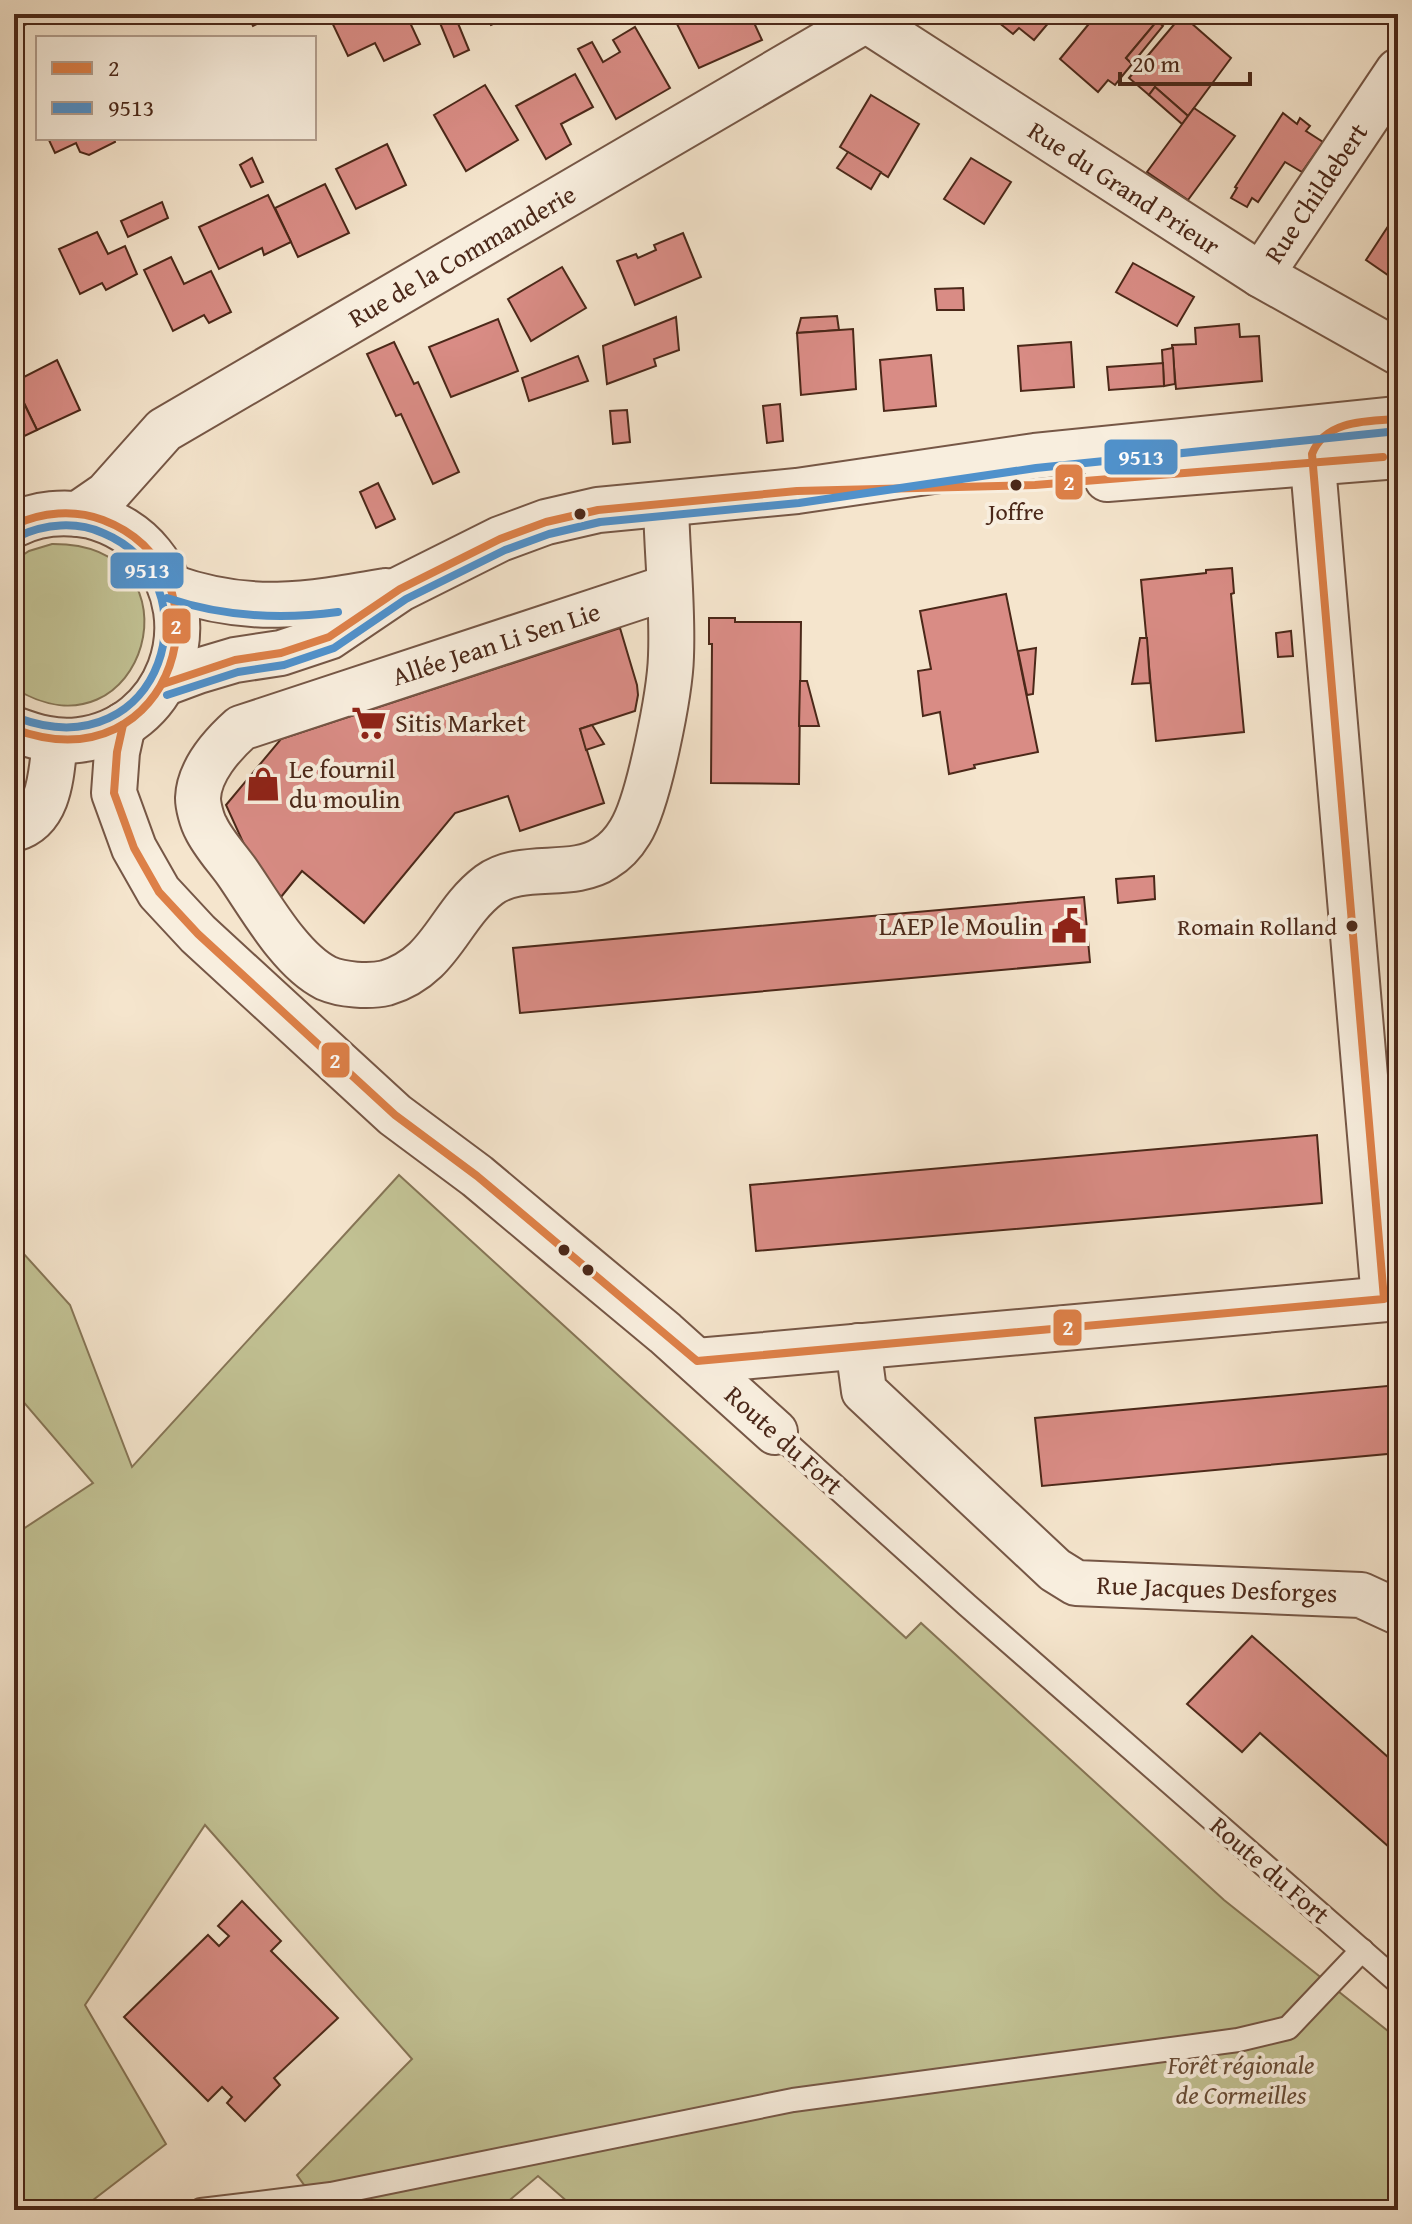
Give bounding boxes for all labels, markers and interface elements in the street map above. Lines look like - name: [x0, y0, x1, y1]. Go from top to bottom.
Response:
- legend: [36, 36, 316, 140]
- scale bar: [1120, 36, 1250, 86]
- text: 20 m: [1132, 46, 1180, 81]
- text: 2: [108, 50, 120, 85]
- text: 9513: [108, 90, 154, 125]
- street label: Rue du Grand Prieur: [1021, 111, 1228, 265]
- street label: Rue Childebert: [1254, 115, 1377, 271]
- street label: Rue de la Commanderie: [341, 174, 583, 337]
- line badge: 9513: [1103, 438, 1179, 476]
- text: 9513: [1118, 441, 1164, 473]
- line badge: 2: [1054, 463, 1084, 501]
- text: 2: [1063, 466, 1075, 498]
- marker: Joffre: [1008, 477, 1024, 493]
- place label: Joffre: [985, 494, 1044, 529]
- unlabelled marker: [572, 506, 588, 522]
- line badge: 9513: [109, 551, 185, 590]
- text: 9513: [124, 554, 170, 586]
- street label: Allée Jean Li Sen Lie: [387, 592, 605, 696]
- line badge: 2: [161, 607, 192, 645]
- text: 2: [170, 610, 182, 642]
- place label: Sitis Market: [395, 703, 526, 742]
- supermarket icon: Sitis Market: [350, 704, 388, 742]
- place label: Le fournil du moulin: [289, 749, 401, 818]
- shop icon: Le fournil du moulin: [244, 765, 282, 803]
- place label: LAEP le Moulin: [879, 906, 1043, 945]
- public building icon: LAEP le Moulin: [1050, 907, 1088, 945]
- place label: Romain Rolland: [1177, 909, 1337, 944]
- marker: Romain Rolland: [1344, 918, 1360, 934]
- line badge: 2: [320, 1041, 351, 1079]
- text: 2: [329, 1044, 341, 1076]
- unlabelled marker: [556, 1242, 572, 1258]
- unlabelled marker: [580, 1262, 596, 1278]
- line badge: 2: [1052, 1308, 1083, 1347]
- text: 2: [1062, 1311, 1074, 1343]
- street label: Route du Fort: [716, 1376, 852, 1504]
- street label: Rue Jacques Desforges: [1096, 1565, 1338, 1612]
- street label: Route du Fort: [1202, 1806, 1339, 1933]
- park label: Forêt régionale de Cormeilles: [1166, 2045, 1315, 2114]

